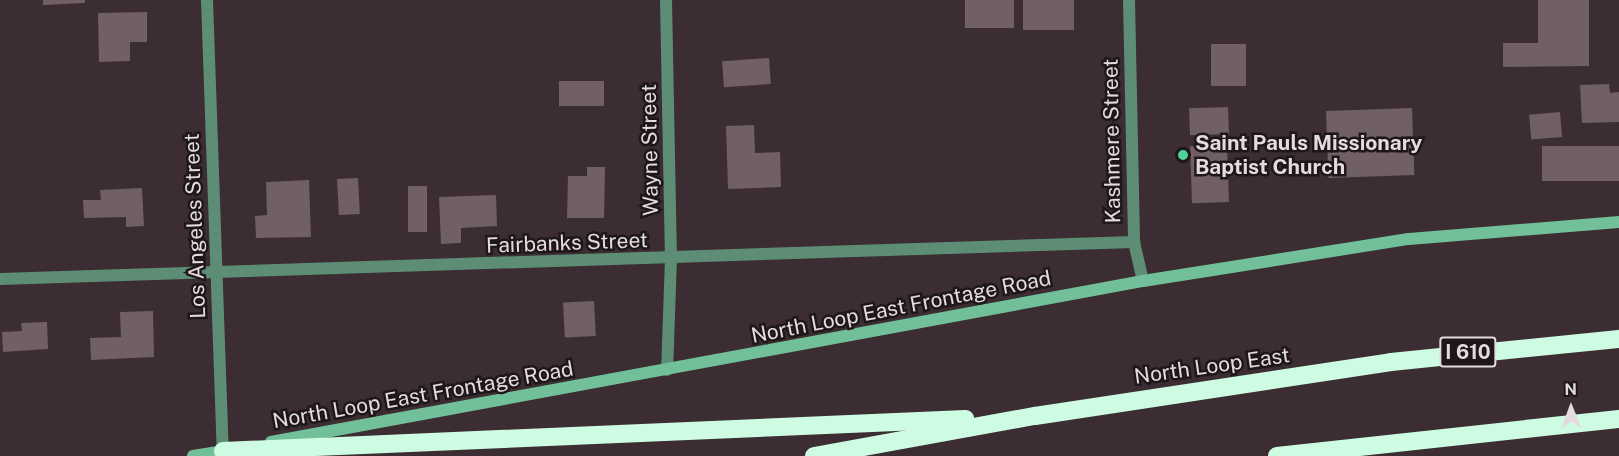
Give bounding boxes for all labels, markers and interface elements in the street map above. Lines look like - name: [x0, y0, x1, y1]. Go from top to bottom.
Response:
- street label: Kashmere Street: [1098, 58, 1126, 224]
- street label: Wayne Street: [636, 84, 664, 216]
- place label: Saint Pauls Missionary Baptist Church: [1195, 130, 1423, 180]
- street label: Los Angeles Street: [179, 133, 211, 319]
- marker: Saint Pauls Missionary Baptist Church: [1176, 148, 1190, 162]
- street label: Fairbanks Street: [486, 228, 648, 258]
- street label: North Loop East Frontage Road: [749, 266, 1053, 348]
- road number: I 610: [1438, 335, 1498, 369]
- street label: North Loop East: [1133, 343, 1291, 389]
- street label: North Loop East Frontage Road: [271, 356, 575, 434]
- north arrow: [1541, 378, 1601, 438]
- text: N: [1564, 380, 1577, 399]

